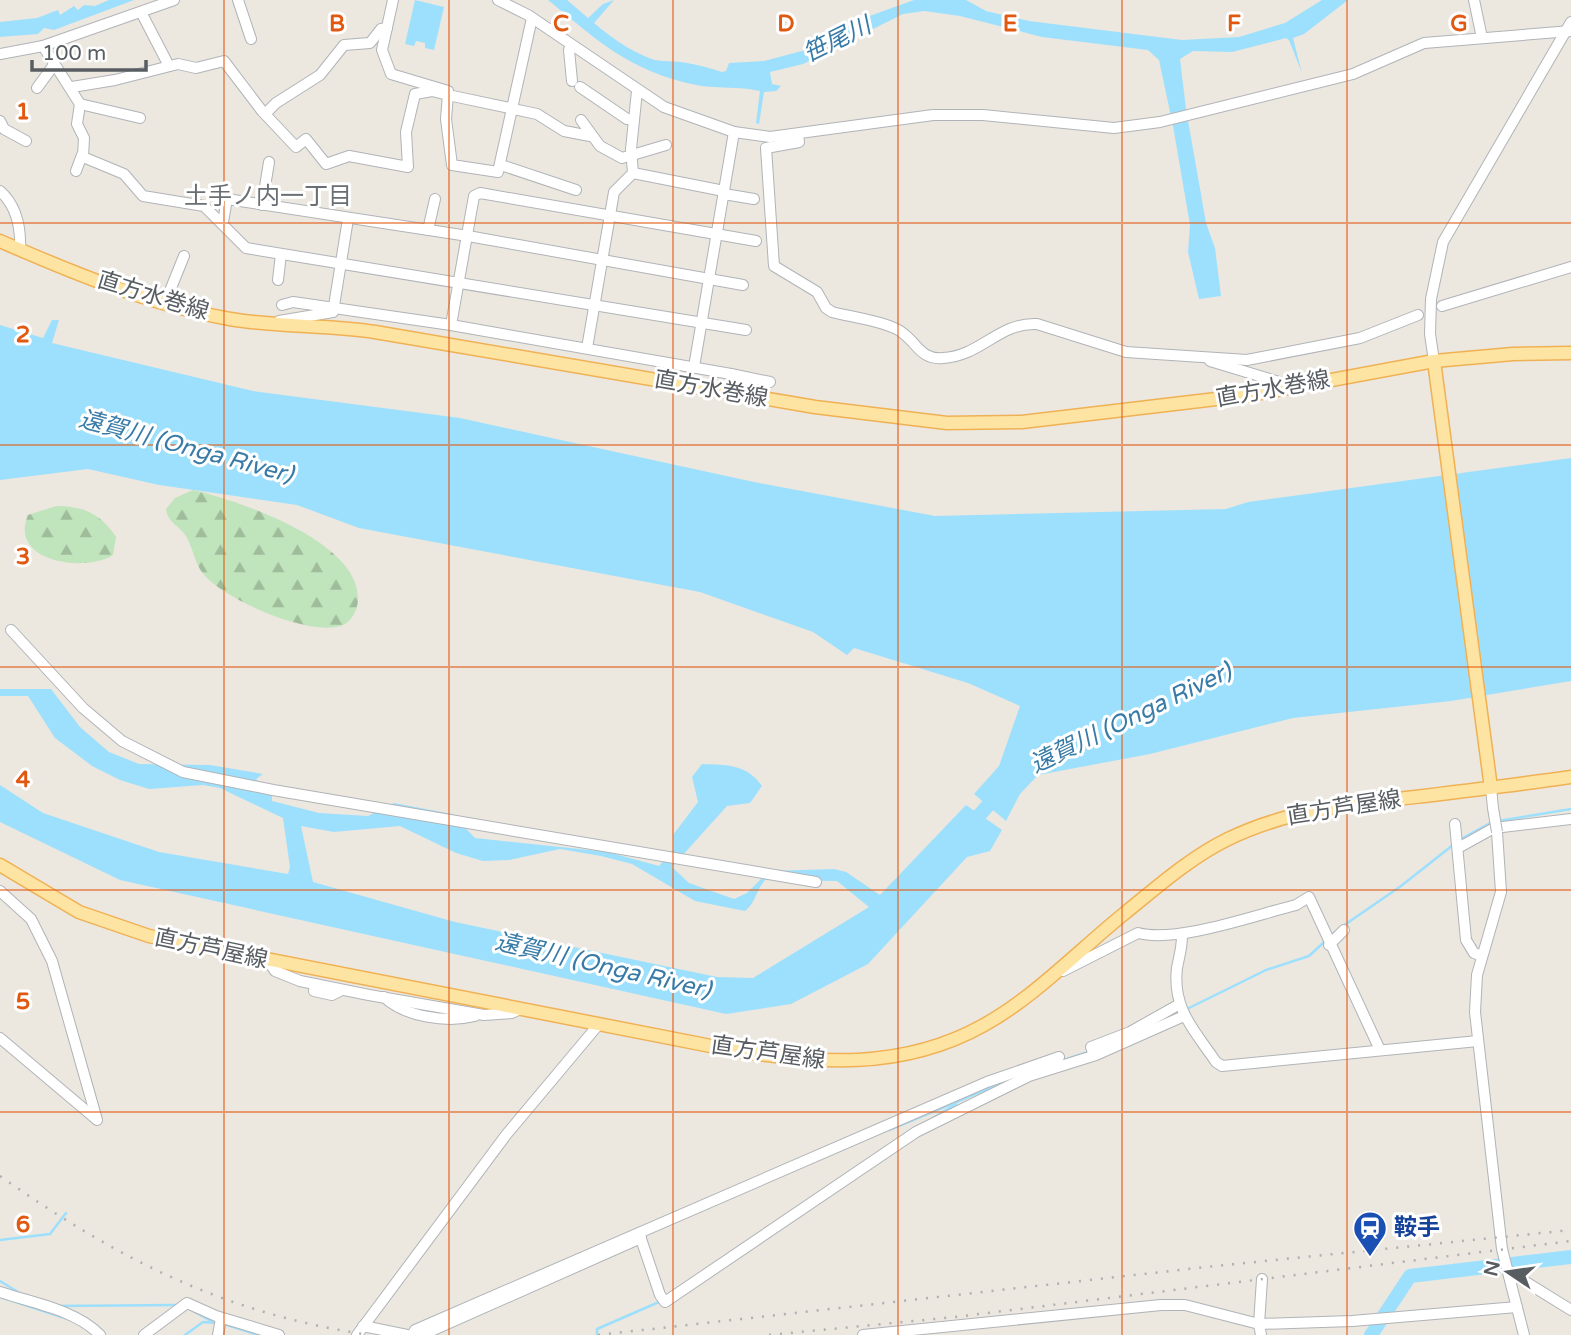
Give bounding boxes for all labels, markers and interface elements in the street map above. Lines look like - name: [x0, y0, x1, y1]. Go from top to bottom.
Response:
- text: B: [329, 10, 345, 38]
- text: C: [553, 10, 569, 38]
- text: D: [777, 10, 795, 38]
- water label: 笹尾川: [798, 10, 878, 69]
- text: E: [1003, 10, 1017, 38]
- text: F: [1227, 10, 1241, 38]
- text: G: [1450, 10, 1468, 38]
- scale bar: [32, 28, 145, 72]
- text: 100 m: [42, 41, 106, 66]
- text: 1: [16, 98, 30, 126]
- district label: 土手ノ内一丁目: [184, 182, 352, 211]
- street label: 直方水巻線: [94, 266, 212, 326]
- text: 2: [16, 321, 30, 349]
- street label: 直方水巻線: [652, 365, 770, 413]
- street label: 直方水巻線: [1214, 365, 1332, 413]
- water label: 遠賀川 (Onga River): [76, 404, 298, 490]
- text: 3: [16, 543, 30, 571]
- water label: 遠賀川 (Onga River): [1026, 656, 1238, 779]
- text: 4: [16, 766, 31, 794]
- street label: 直方芦屋線: [1285, 785, 1403, 831]
- street label: 直方芦屋線: [152, 923, 270, 975]
- water label: 遠賀川 (Onga River): [492, 927, 715, 1005]
- text: 5: [16, 988, 30, 1016]
- street label: 直方芦屋線: [709, 1031, 827, 1075]
- station icon: 鞍手: [1351, 1209, 1389, 1258]
- text: 6: [16, 1211, 30, 1239]
- place label: 鞍手: [1394, 1214, 1440, 1242]
- north arrow: [1473, 1237, 1543, 1307]
- text: N: [1480, 1258, 1505, 1278]

